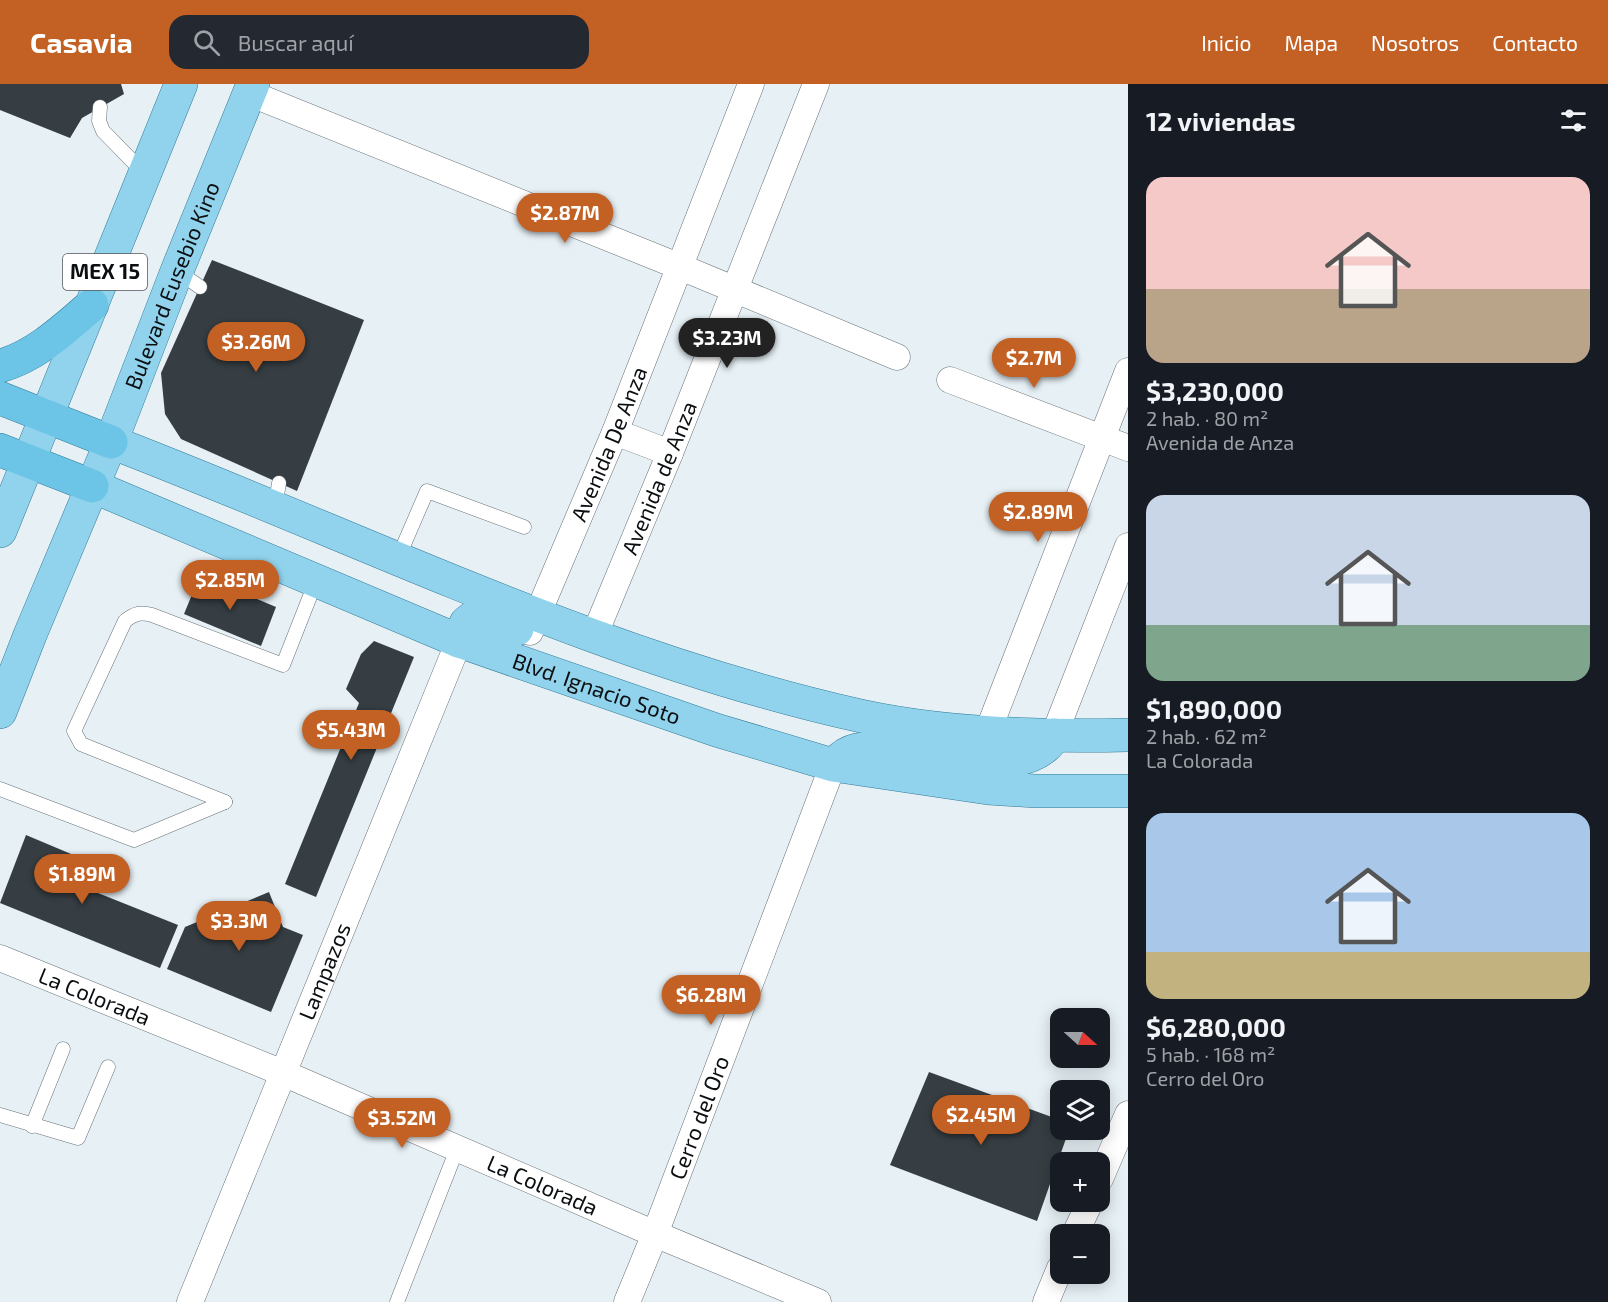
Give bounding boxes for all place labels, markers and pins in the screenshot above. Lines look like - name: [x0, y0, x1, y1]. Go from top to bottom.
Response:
- pin: $2.87M: [516, 193, 614, 244]
- pin: $3.23M: [678, 318, 776, 369]
- pin: $3.26M: [207, 322, 305, 373]
- pin: $2.7M: [992, 338, 1076, 389]
- pin: $2.89M: [989, 492, 1087, 543]
- pin: $2.85M: [181, 560, 279, 611]
- pin: $5.43M: [302, 710, 400, 761]
- pin: $1.89M: [33, 854, 131, 905]
- pin: $3.3M: [197, 901, 281, 952]
- pin: $6.28M: [662, 975, 760, 1026]
- pin: $2.45M: [932, 1095, 1030, 1146]
- pin: $3.52M: [353, 1098, 451, 1149]

